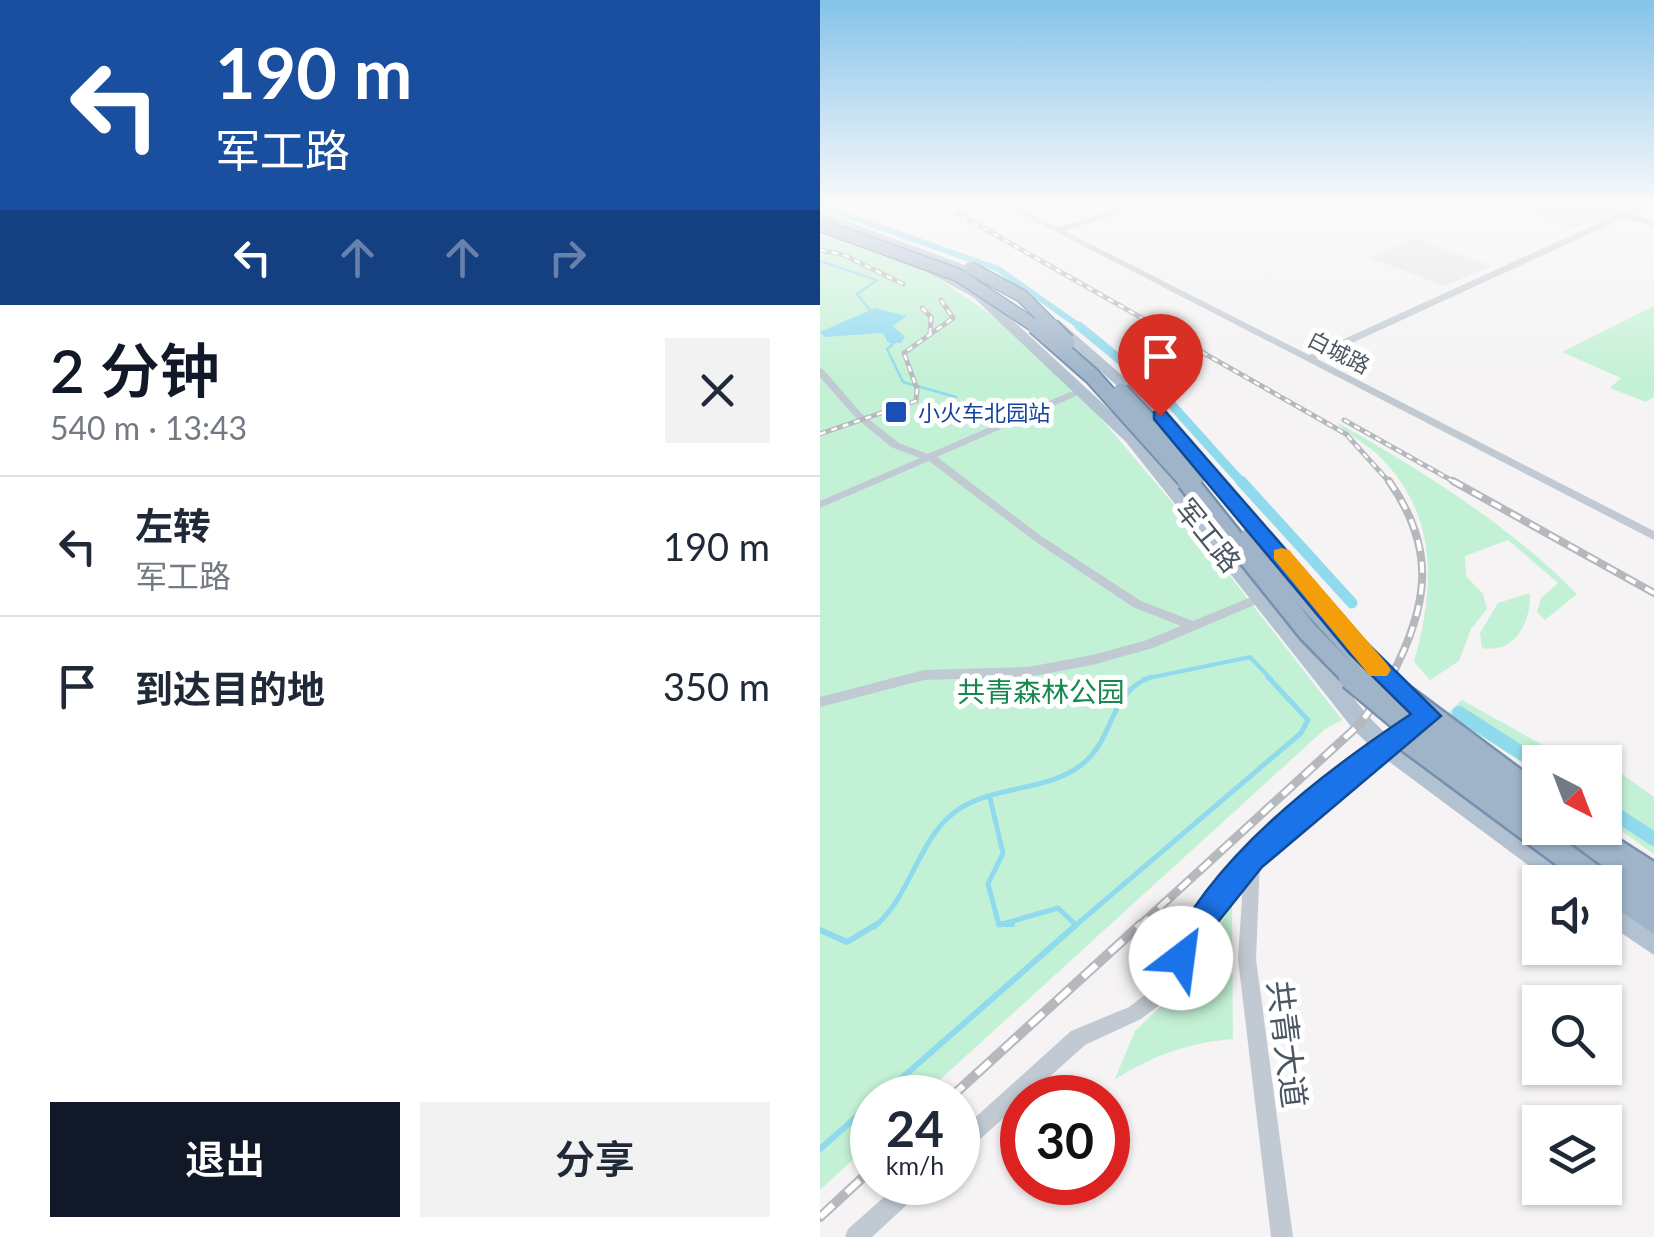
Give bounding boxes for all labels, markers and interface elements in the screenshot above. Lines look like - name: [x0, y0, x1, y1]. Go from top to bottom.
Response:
- text: 190 m: [215, 30, 412, 114]
- icon: left: [50, 40, 180, 170]
- text: 军工路: [215, 123, 350, 177]
- icon: left: [225, 230, 280, 285]
- icon: ahead: [330, 230, 385, 285]
- icon: ahead: [435, 230, 490, 285]
- icon: right: [540, 230, 595, 285]
- pin: [1118, 314, 1203, 417]
- street label: 白城路: [1303, 325, 1375, 379]
- icon: arrive: [1133, 329, 1188, 384]
- text: 2 分钟: [50, 334, 220, 406]
- button: close: [665, 338, 770, 443]
- marker: 小火车北园站: [883, 399, 909, 425]
- place label: 小火车北园站: [918, 399, 1050, 426]
- text: 540 m · 13:43: [50, 408, 247, 447]
- street label: 军工路: [1169, 492, 1249, 578]
- text: 左转: [135, 502, 211, 548]
- icon: left: [50, 519, 105, 574]
- text: 190 m: [663, 523, 770, 569]
- text: 军工路: [135, 556, 231, 595]
- icon: arrive: [50, 659, 105, 714]
- text: 350 m: [663, 663, 770, 709]
- text: 到达目的地: [135, 665, 325, 711]
- park label: 共青森林公园: [957, 674, 1125, 708]
- north arrow: [1522, 745, 1622, 845]
- map controls: [1522, 745, 1622, 1205]
- button: sound: [1522, 865, 1622, 965]
- position arrow: [1129, 906, 1233, 1010]
- street label: 共青大道: [1261, 978, 1315, 1110]
- button: search: [1522, 985, 1622, 1085]
- speed limit sign: 30: [1000, 1075, 1130, 1205]
- text: 24: [886, 1098, 944, 1158]
- button: 退出: [50, 1102, 400, 1217]
- button: 分享: [420, 1102, 770, 1217]
- button: layers: [1522, 1105, 1622, 1205]
- text: km/h: [886, 1150, 944, 1180]

